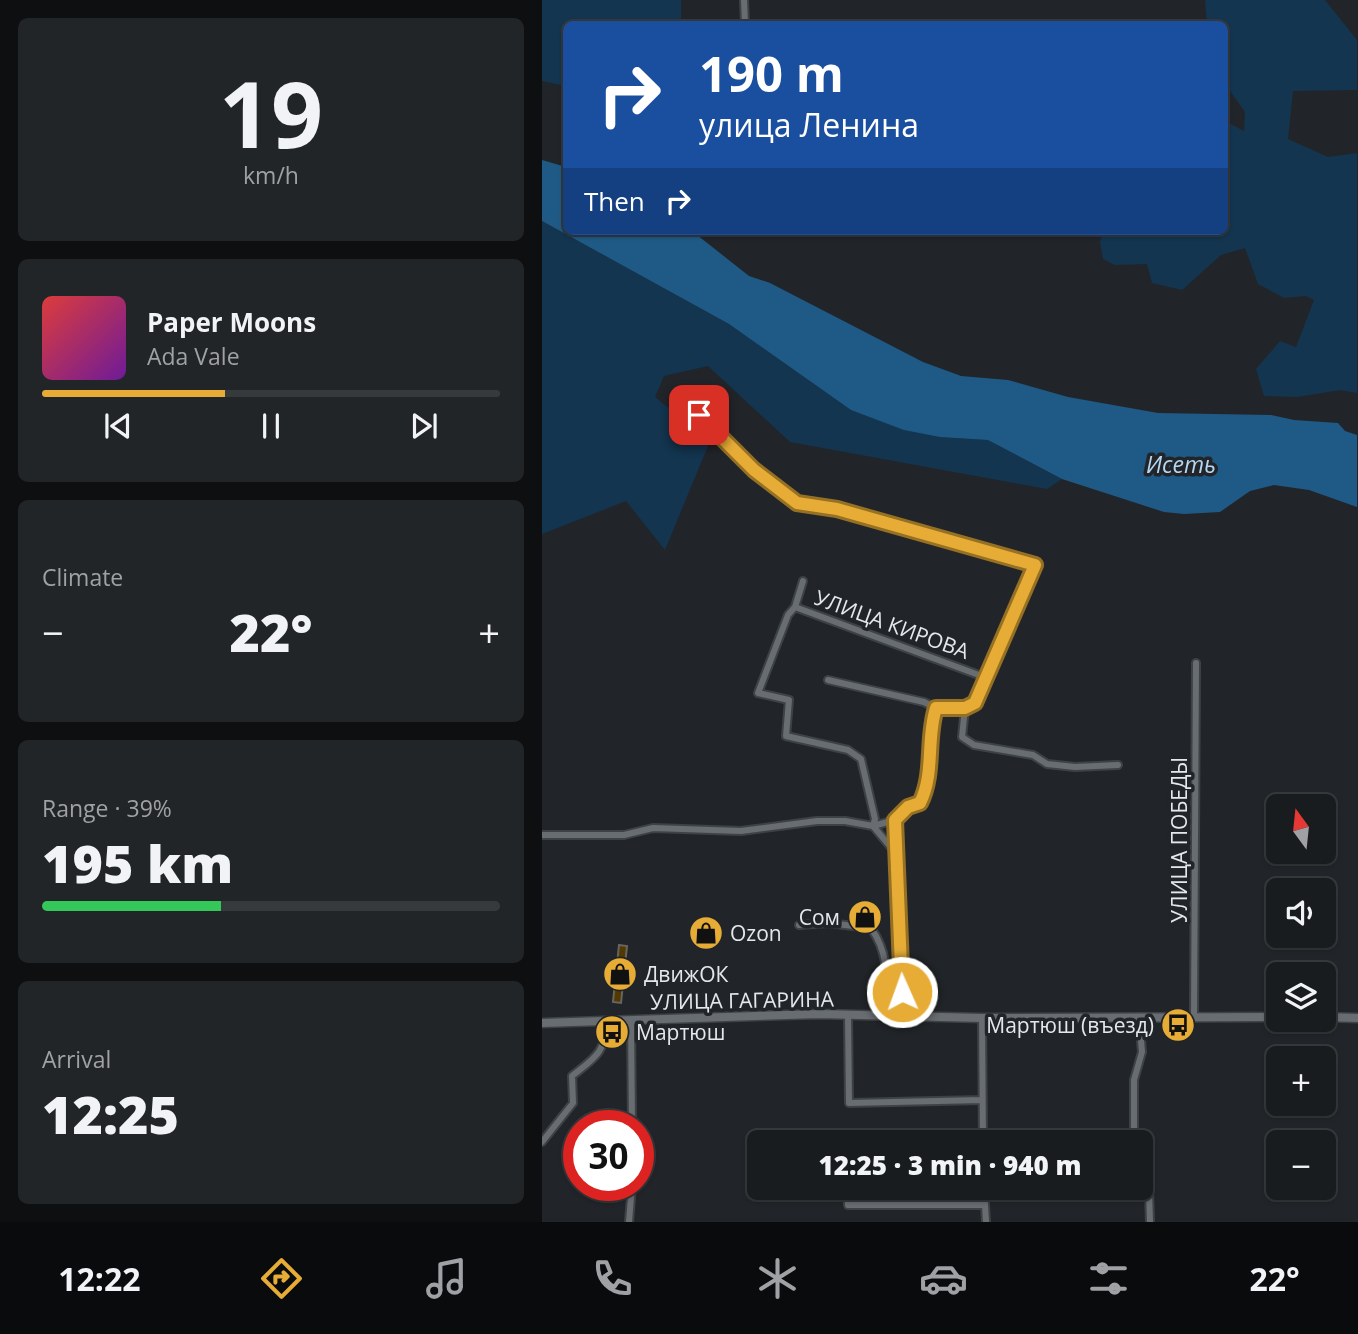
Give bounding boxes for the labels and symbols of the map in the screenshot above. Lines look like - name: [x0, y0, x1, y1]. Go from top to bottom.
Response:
- pin: [669, 385, 729, 445]
- water label: Исеть: [1146, 448, 1216, 480]
- street label: УЛИЦА КИРОВА: [811, 583, 974, 665]
- street label: УЛИЦА ПОБЕДЫ: [1165, 757, 1193, 923]
- north arrow: [1266, 794, 1336, 864]
- shop icon: Сом: [846, 898, 884, 936]
- place label: Сом: [799, 903, 840, 931]
- shop icon: Ozon: [687, 914, 725, 952]
- place label: Ozon: [730, 919, 782, 947]
- shop icon: ДвижОК: [601, 955, 639, 993]
- position arrow: [865, 955, 939, 1029]
- place label: ДвижОК: [644, 960, 729, 988]
- street label: УЛИЦА ГАГАРИНА: [650, 984, 835, 1016]
- bus stop icon: Мартюш (въезд): [1159, 1006, 1197, 1044]
- place label: Мартюш (въезд): [986, 1011, 1154, 1039]
- bus stop icon: Мартюш: [593, 1013, 631, 1051]
- place label: Мартюш: [636, 1018, 725, 1046]
- speed limit sign: 30: [563, 1110, 654, 1201]

